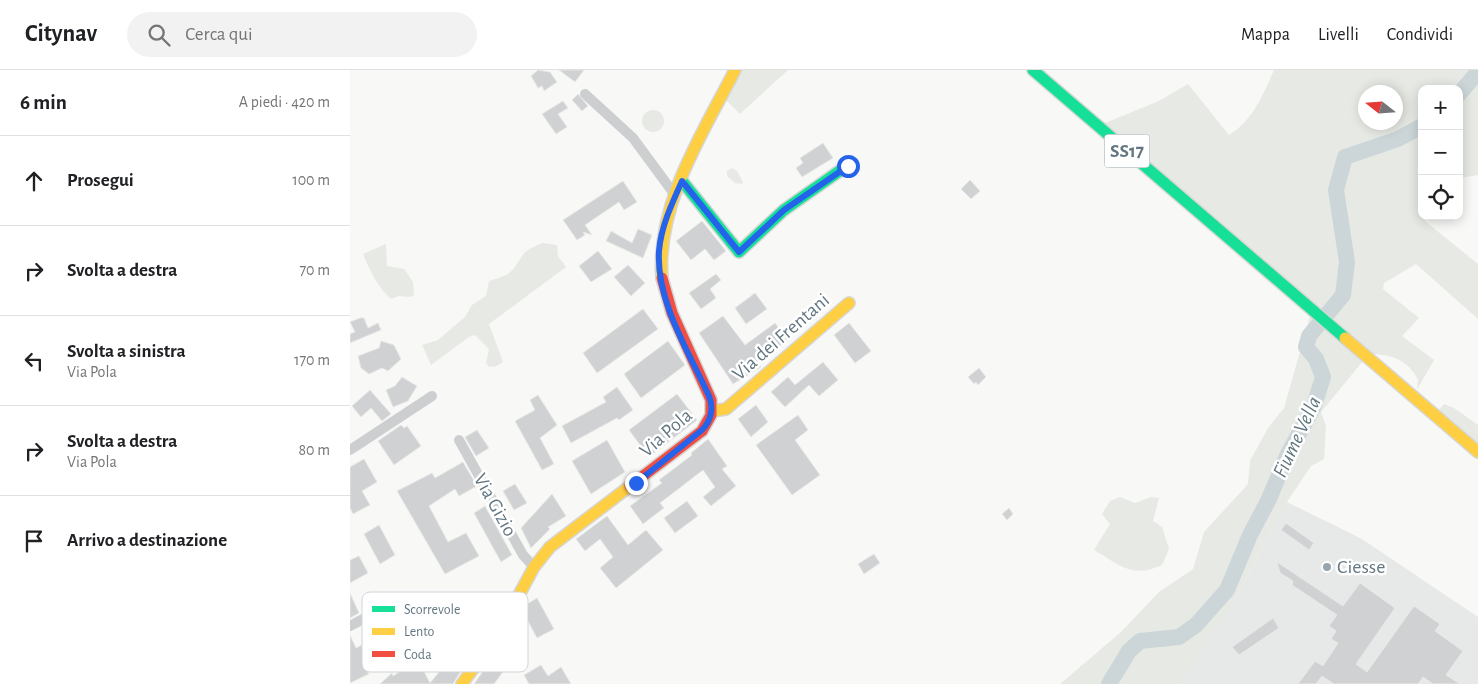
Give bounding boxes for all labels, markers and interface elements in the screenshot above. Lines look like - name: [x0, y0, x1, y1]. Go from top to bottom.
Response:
- search box: [127, 12, 477, 57]
- icon: search: [145, 21, 173, 49]
- text: Citynav: [25, 22, 97, 46]
- text: Cerca qui: [185, 25, 253, 44]
- text: Mappa: [1241, 26, 1290, 44]
- text: Livelli: [1318, 26, 1359, 44]
- text: Condividi: [1387, 26, 1453, 44]
- north arrow: [1358, 85, 1403, 130]
- map controls: [1418, 85, 1463, 220]
- button: +: [1418, 85, 1463, 130]
- text: 6 min: [20, 92, 67, 113]
- text: A piedi · 420 m: [239, 94, 330, 110]
- button: −: [1418, 130, 1463, 175]
- road number: SS17: [1104, 134, 1150, 168]
- route start: [837, 155, 860, 178]
- icon: ahead: [20, 167, 48, 195]
- text: Prosegui: [67, 171, 134, 190]
- text: 100 m: [292, 172, 330, 188]
- button: locate: [1418, 175, 1463, 220]
- icon: right: [20, 257, 48, 285]
- text: Svolta a destra: [67, 261, 177, 280]
- text: 70 m: [299, 262, 330, 278]
- street label: Via dei Frentani: [729, 290, 833, 384]
- text: Svolta a sinistra: [67, 342, 186, 361]
- icon: left: [20, 347, 48, 375]
- text: 170 m: [294, 352, 330, 368]
- text: Via Pola: [67, 364, 117, 380]
- water label: Fiume Vella: [1269, 393, 1325, 481]
- street label: Via Pola: [636, 405, 696, 461]
- text: Svolta a destra: [67, 432, 177, 451]
- icon: right: [20, 437, 48, 465]
- text: 80 m: [299, 442, 330, 458]
- text: Via Pola: [67, 454, 117, 470]
- street label: Via Gizio: [470, 470, 520, 540]
- route end: [625, 472, 648, 495]
- icon: arrive: [20, 527, 48, 555]
- text: Arrivo a destinazione: [67, 531, 227, 550]
- place label: Ciesse: [1337, 557, 1385, 577]
- marker: Ciesse: [1321, 561, 1333, 573]
- legend: [362, 592, 528, 672]
- text: Scorrevole: [404, 603, 460, 617]
- text: Lento: [404, 625, 435, 639]
- text: Coda: [404, 648, 432, 662]

